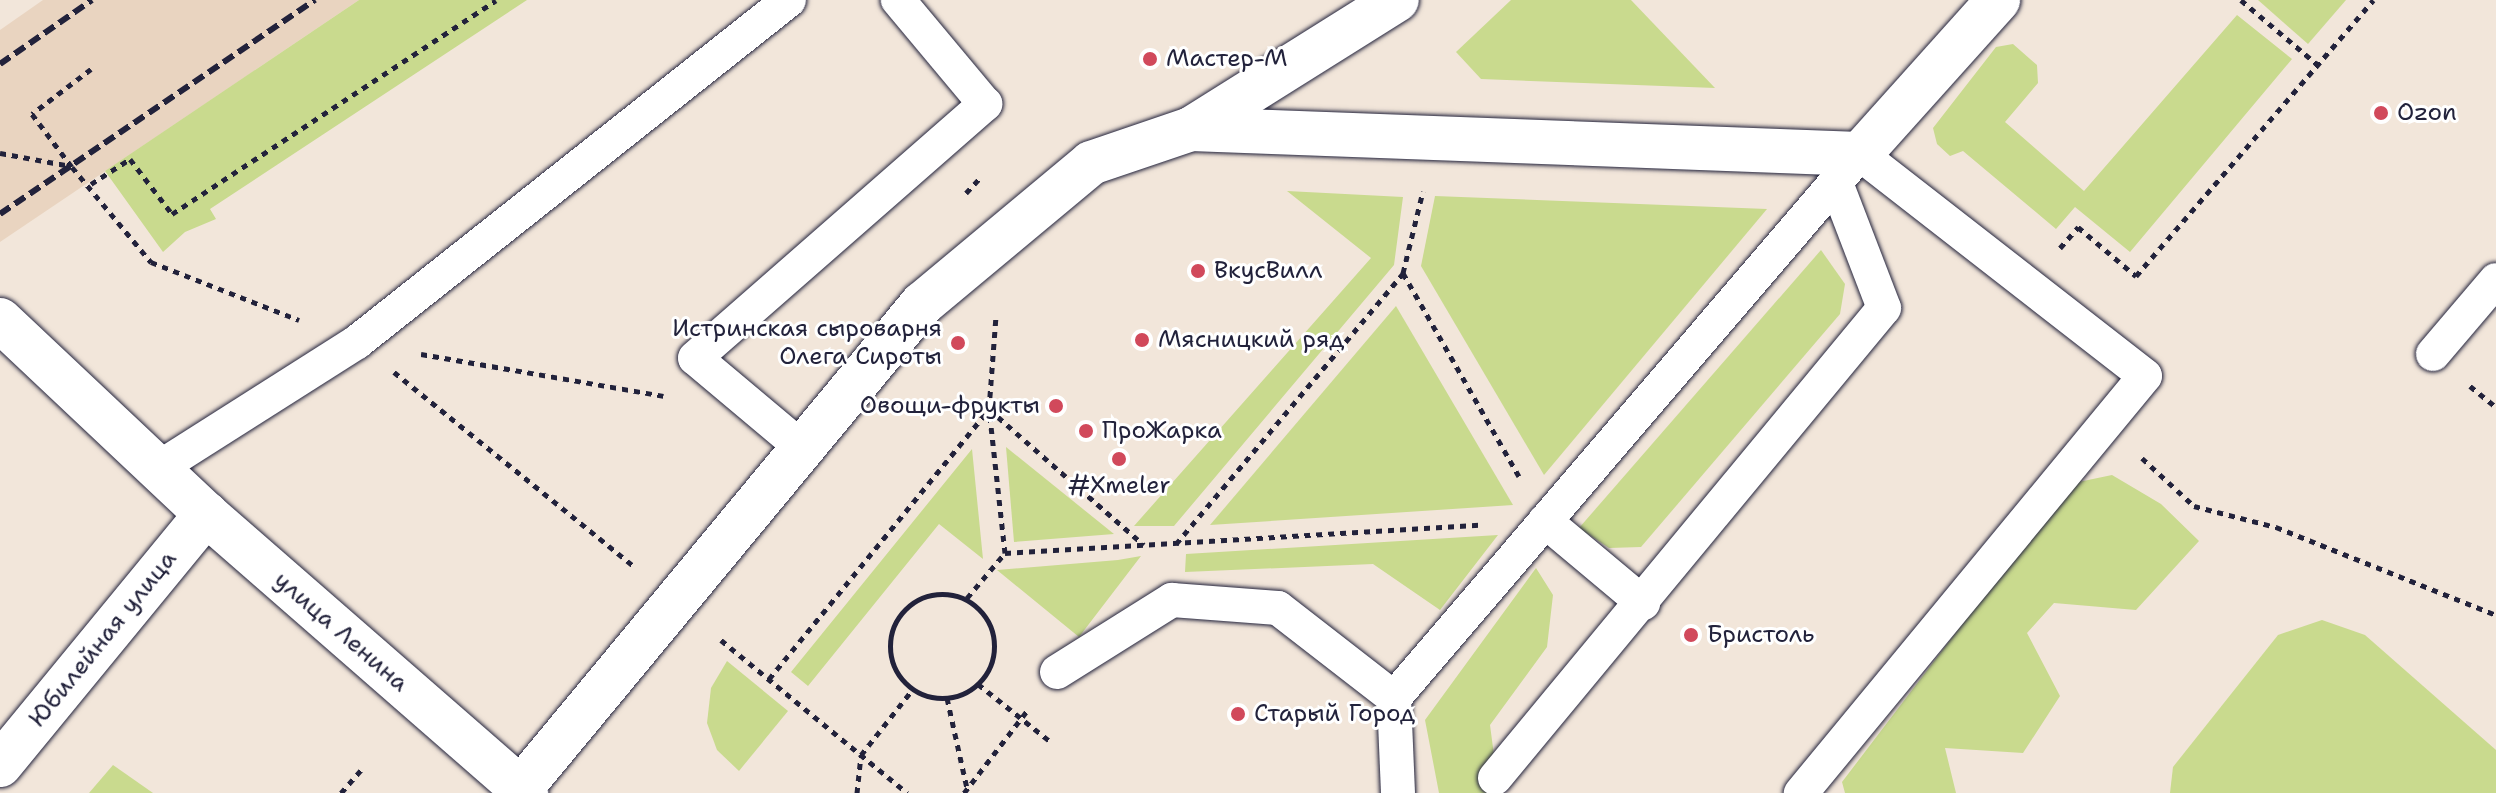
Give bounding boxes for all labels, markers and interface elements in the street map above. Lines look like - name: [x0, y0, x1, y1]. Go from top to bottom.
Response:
- place label: Мастер-М: [1166, 45, 1288, 73]
- marker: Мастер-М: [1141, 50, 1159, 68]
- place label: Ozon: [2397, 99, 2457, 127]
- marker: Ozon: [2372, 104, 2390, 122]
- place label: ВкусВилл: [1214, 257, 1322, 285]
- marker: ВкусВилл: [1189, 262, 1207, 280]
- place label: Истринская сыроварня Олега Сироты: [672, 315, 942, 371]
- place label: Мясницкий ряд: [1158, 326, 1344, 354]
- marker: Мясницкий ряд: [1133, 331, 1151, 349]
- marker: Истринская сыроварня Олега Сироты: [949, 334, 967, 352]
- place label: Овощи-фрукты: [860, 392, 1040, 420]
- marker: Овощи-фрукты: [1047, 397, 1065, 415]
- place label: ПроЖарка: [1102, 417, 1222, 445]
- marker: ПроЖарка: [1077, 422, 1095, 440]
- marker: #Xmeler: [1110, 450, 1128, 468]
- place label: #Xmeler: [1067, 472, 1171, 500]
- street label: Юбилейная улица: [23, 545, 183, 733]
- street label: улица Ленина: [268, 566, 414, 698]
- place label: Бристоль: [1707, 621, 1814, 649]
- marker: Бристоль: [1682, 626, 1700, 644]
- place label: Старый Город: [1254, 700, 1415, 728]
- marker: Старый Город: [1229, 705, 1247, 723]

